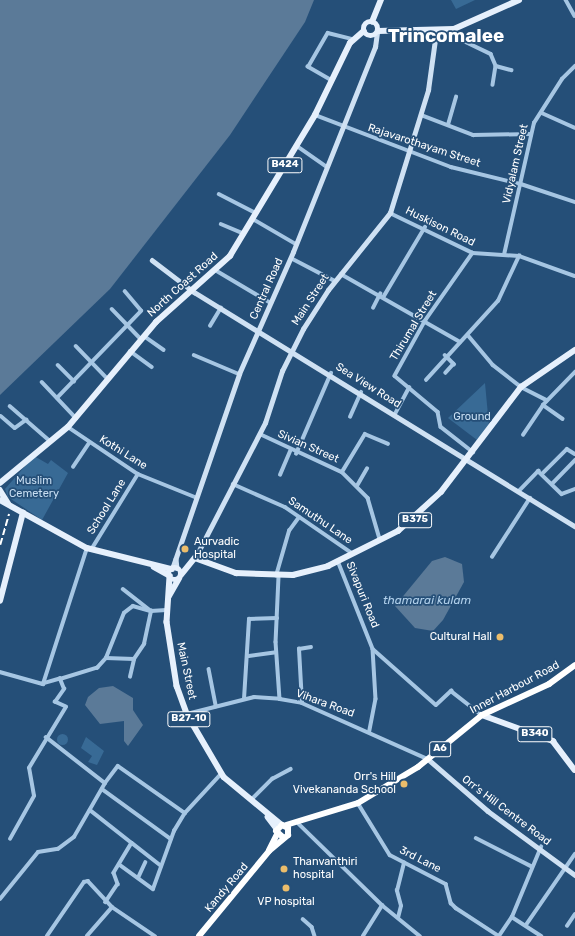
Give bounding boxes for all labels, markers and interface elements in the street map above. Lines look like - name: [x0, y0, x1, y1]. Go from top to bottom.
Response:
- district label: Trincomalee: [388, 25, 504, 47]
- street label: Rajavarothayam Street: [366, 122, 482, 170]
- street label: Vidyalam Street: [500, 123, 532, 205]
- road number: B424: [267, 157, 303, 173]
- street label: Huskison Road: [403, 204, 477, 250]
- street label: North Coast Road: [145, 250, 221, 320]
- street label: Central Road: [248, 256, 286, 322]
- street label: Main Street: [289, 272, 333, 328]
- street label: Thirumal Street: [388, 289, 440, 363]
- street label: Sea View Road: [333, 360, 403, 412]
- park label: Ground: [453, 410, 491, 424]
- street label: Sivian Street: [275, 428, 341, 466]
- street label: Kothi Lane: [97, 433, 149, 473]
- park label: Muslim Cemetery: [9, 475, 59, 501]
- street label: School Lane: [85, 477, 129, 537]
- street label: Samuthu Lane: [285, 495, 355, 547]
- road number: B375: [398, 512, 432, 528]
- place label: Aurvadic Hospital: [194, 536, 239, 562]
- marker: Aurvadic Hospital: [179, 543, 191, 555]
- street label: Sivapuri Road: [343, 560, 381, 630]
- water label: thamarai kulam: [383, 594, 471, 608]
- place label: Cultural Hall: [430, 630, 492, 644]
- marker: Cultural Hall: [495, 632, 505, 642]
- street label: Main Street: [173, 641, 199, 701]
- street label: Inner Harbour Road: [468, 659, 562, 717]
- street label: Vihara Road: [294, 687, 356, 721]
- road number: B27-10: [167, 711, 211, 727]
- road number: B340: [517, 726, 553, 742]
- road number: A6: [429, 741, 451, 757]
- place label: Orr's Hill Vivekananda School: [293, 771, 396, 797]
- street label: Orr's Hill Centre Road: [459, 773, 553, 849]
- marker: Orr's Hill Vivekananda School: [399, 779, 409, 789]
- street label: 3rd Lane: [397, 844, 443, 876]
- place label: Thanvanthiri hospital: [293, 856, 357, 882]
- street label: Kandy Road: [202, 861, 252, 915]
- marker: Thanvanthiri hospital: [278, 863, 290, 875]
- marker: VP hospital: [280, 882, 292, 894]
- place label: VP hospital: [257, 895, 315, 909]

